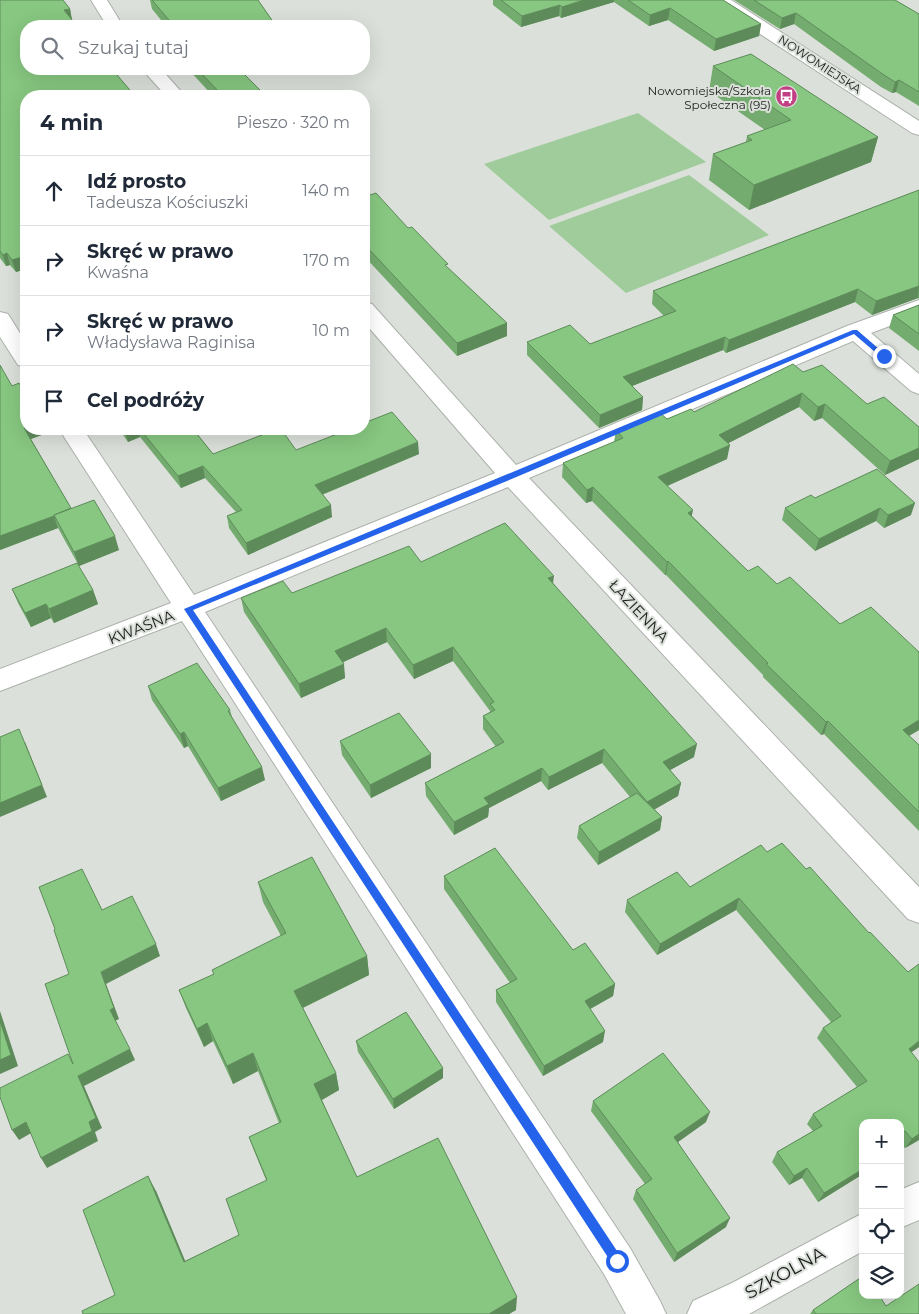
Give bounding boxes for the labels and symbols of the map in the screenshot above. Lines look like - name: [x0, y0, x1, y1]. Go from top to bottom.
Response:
- street label: NOWOMIEJSKA: [776, 32, 865, 97]
- place label: Nowomiejska/Szkoła Społeczna (95): [647, 83, 771, 112]
- bus stop icon: Nowomiejska/Szkoła Społeczna (95): [775, 85, 799, 109]
- route end: [873, 345, 896, 368]
- street label: ŁAZIENNA: [605, 576, 673, 647]
- street label: KWAŚNA: [105, 606, 177, 648]
- street label: SZKOLNA: [741, 1242, 829, 1304]
- route start: [606, 1250, 629, 1273]

